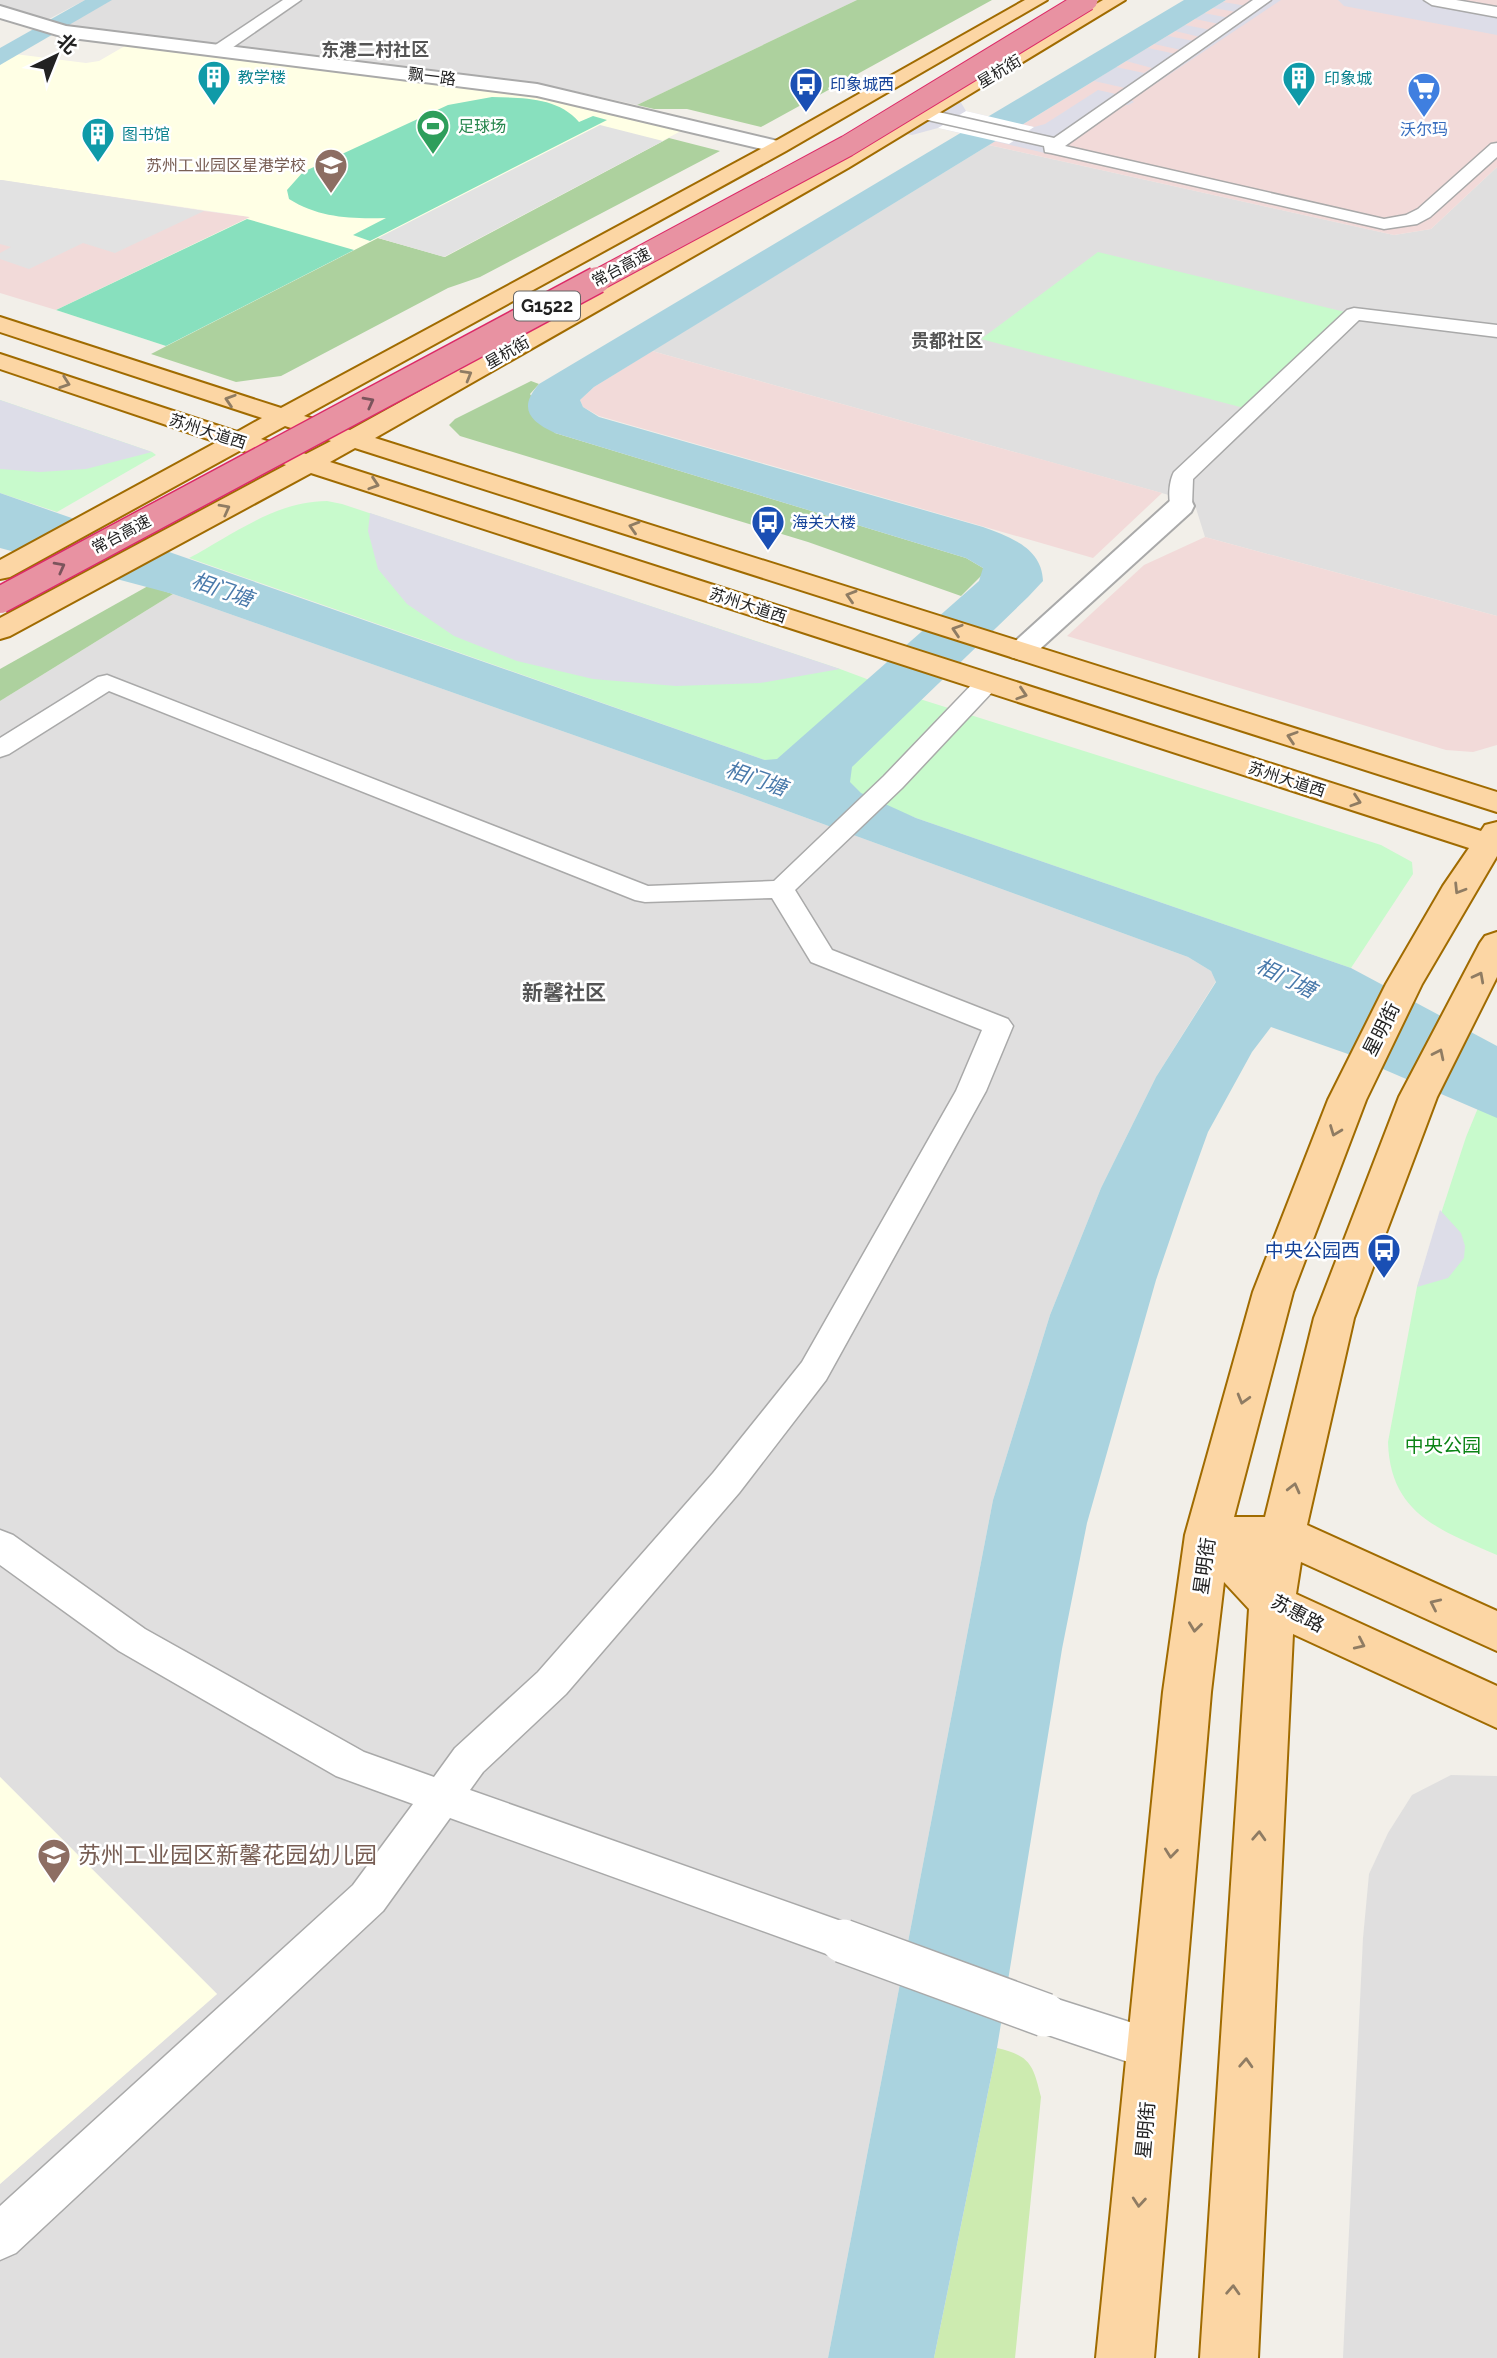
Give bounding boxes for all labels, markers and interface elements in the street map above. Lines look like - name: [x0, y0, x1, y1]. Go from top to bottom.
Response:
- north arrow: [21, 21, 91, 91]
- text: 北: [53, 29, 82, 58]
- district label: 东港二村社区: [321, 39, 429, 60]
- street label: 星杭街: [974, 51, 1025, 92]
- building icon: 教学楼: [195, 58, 233, 107]
- building icon: 印象城: [1280, 59, 1318, 108]
- street label: 飘一路: [407, 64, 457, 89]
- bus stop icon: 印象城西: [787, 65, 825, 114]
- place label: 教学楼: [238, 68, 286, 87]
- place label: 印象城: [1324, 69, 1372, 88]
- supermarket icon: 沃尔玛: [1405, 70, 1443, 119]
- place label: 印象城西: [830, 75, 894, 94]
- sports icon: 足球场: [414, 107, 452, 156]
- building icon: 图书馆: [79, 115, 117, 164]
- place label: 足球场: [458, 117, 506, 136]
- place label: 沃尔玛: [1400, 120, 1448, 139]
- place label: 图书馆: [122, 125, 170, 144]
- school or university icon: 苏州工业园区星港学校: [312, 146, 350, 195]
- place label: 苏州工业园区星港学校: [146, 156, 306, 175]
- street label: 常台高速: [589, 244, 654, 291]
- road number: G1522: [514, 292, 580, 320]
- district label: 贵都社区: [911, 330, 983, 351]
- street label: 星杭街: [482, 332, 533, 373]
- one-way arrow: [459, 370, 472, 383]
- one-way arrow: [58, 375, 70, 389]
- one-way arrow: [225, 394, 237, 408]
- one-way arrow: [361, 397, 374, 410]
- street label: 苏州大道西: [167, 410, 249, 453]
- one-way arrow: [367, 476, 380, 490]
- bus stop icon: 海关大楼: [749, 503, 787, 552]
- one-way arrow: [218, 504, 230, 517]
- street label: 常台高速: [89, 511, 154, 558]
- place label: 海关大楼: [792, 513, 856, 532]
- one-way arrow: [629, 521, 641, 535]
- one-way arrow: [53, 562, 65, 575]
- water label: 相门塘: [188, 567, 259, 613]
- street label: 苏州大道西: [707, 584, 789, 627]
- one-way arrow: [846, 589, 858, 604]
- one-way arrow: [952, 624, 964, 638]
- one-way arrow: [1016, 686, 1028, 700]
- one-way arrow: [1286, 731, 1298, 745]
- water label: 相门塘: [722, 756, 793, 802]
- street label: 苏州大道西: [1246, 758, 1328, 801]
- one-way arrow: [1349, 793, 1361, 807]
- one-way arrow: [1455, 881, 1468, 894]
- water label: 相门塘: [1252, 953, 1323, 1004]
- one-way arrow: [1470, 972, 1484, 984]
- district label: 新馨社区: [522, 980, 606, 1005]
- street label: 星明街: [1358, 999, 1404, 1059]
- one-way arrow: [1430, 1049, 1444, 1061]
- one-way arrow: [1330, 1124, 1344, 1136]
- bus stop icon: 中央公园西: [1365, 1231, 1403, 1280]
- place label: 中央公园西: [1265, 1239, 1360, 1261]
- one-way arrow: [1237, 1393, 1252, 1405]
- park label: 中央公园: [1405, 1434, 1481, 1456]
- one-way arrow: [1286, 1482, 1300, 1494]
- street label: 星明街: [1189, 1536, 1219, 1596]
- street label: 苏惠路: [1268, 1590, 1328, 1636]
- one-way arrow: [1430, 1598, 1442, 1612]
- one-way arrow: [1188, 1621, 1203, 1633]
- one-way arrow: [1353, 1636, 1365, 1650]
- one-way arrow: [1251, 1830, 1266, 1841]
- school or university icon: 苏州工业园区新馨花园幼儿园: [35, 1836, 73, 1885]
- place label: 苏州工业园区新馨花园幼儿园: [78, 1841, 377, 1868]
- one-way arrow: [1164, 1848, 1179, 1859]
- one-way arrow: [1238, 2057, 1253, 2068]
- street label: 星明街: [1132, 2101, 1158, 2159]
- one-way arrow: [1132, 2197, 1147, 2208]
- one-way arrow: [1225, 2284, 1240, 2295]

